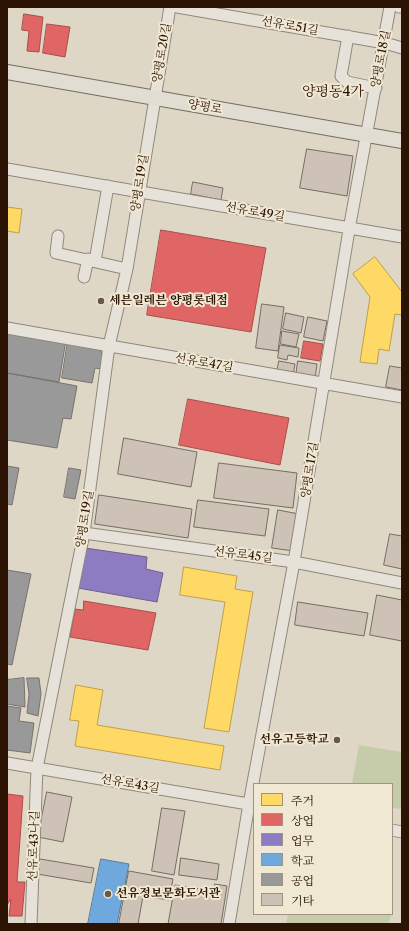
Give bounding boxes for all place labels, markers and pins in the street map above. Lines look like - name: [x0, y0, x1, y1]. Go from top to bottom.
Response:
- place label: 세븐일레븐 양평롯데점: [109, 294, 228, 308]
- marker: 세븐일레븐 양평롯데점: [96, 296, 106, 306]
- place label: 선유고등학교: [259, 733, 329, 747]
- marker: 선유고등학교: [332, 735, 342, 745]
- place label: 선유정보문화도서관: [116, 887, 220, 901]
- marker: 선유정보문화도서관: [103, 889, 113, 899]

